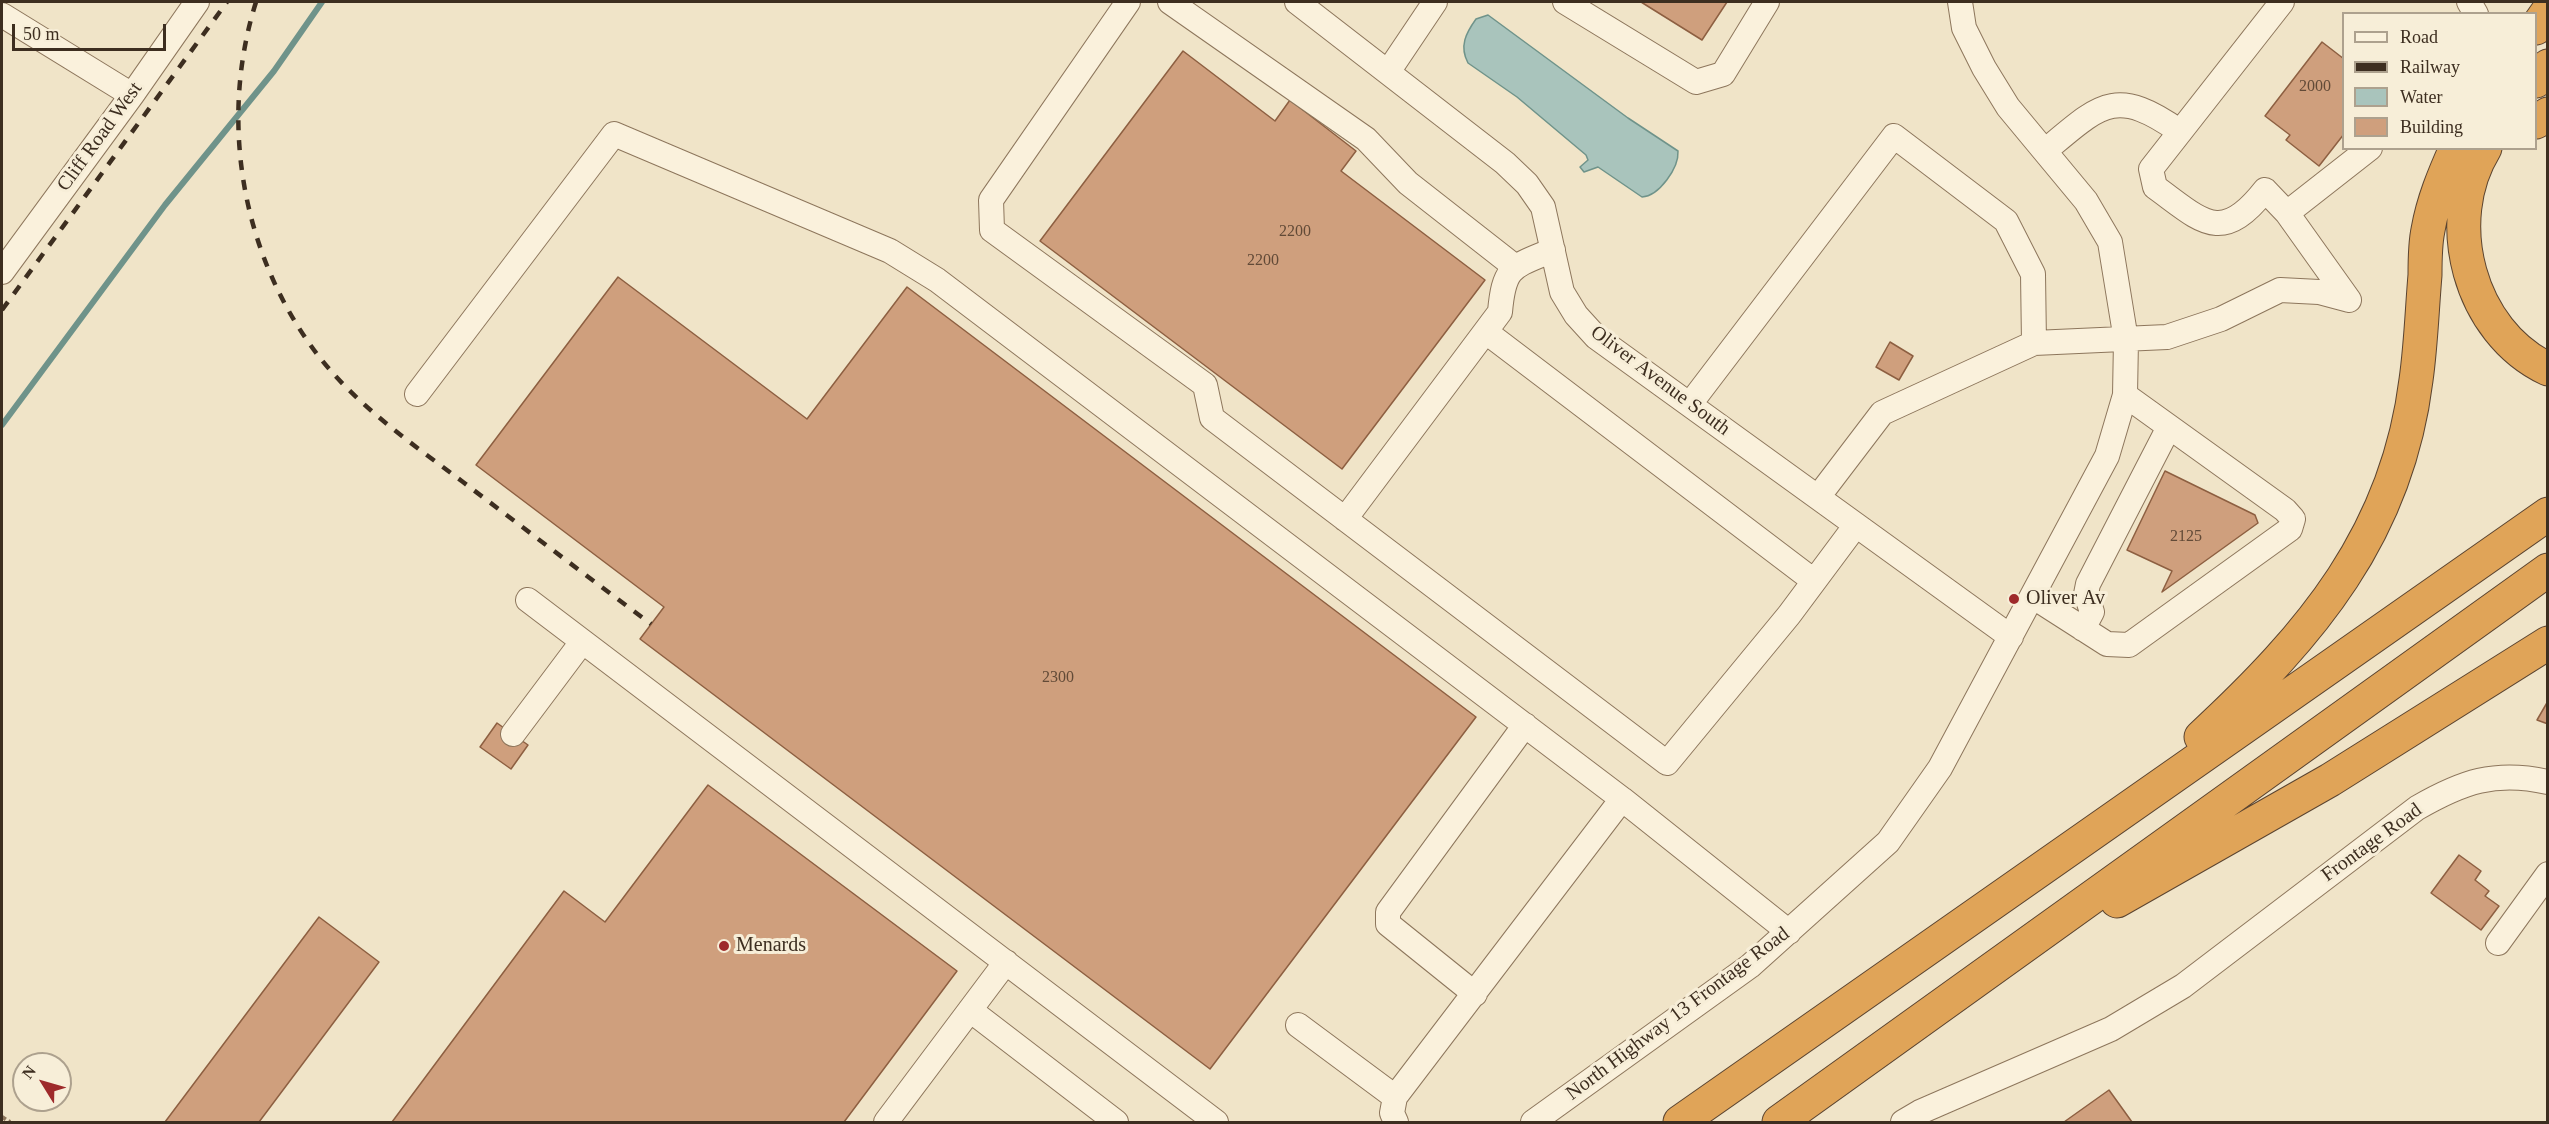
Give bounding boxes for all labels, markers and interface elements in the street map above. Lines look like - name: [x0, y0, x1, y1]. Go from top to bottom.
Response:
- scale bar: [15, 12, 170, 50]
- legend: [2342, 12, 2537, 150]
- text: 50 m: [23, 24, 60, 44]
- text: Road: [2400, 27, 2438, 47]
- text: Railway: [2400, 57, 2460, 77]
- house number: 2000: [2299, 77, 2331, 97]
- street label: Cliff Road West: [52, 78, 148, 196]
- text: Water: [2400, 87, 2443, 107]
- text: Building: [2400, 117, 2463, 137]
- house number: 2200: [1279, 222, 1311, 242]
- house number: 2200: [1247, 251, 1279, 271]
- street label: Oliver Avenue South: [1585, 321, 1735, 441]
- house number: 2125: [2170, 527, 2202, 547]
- place label: Oliver Av: [2026, 587, 2105, 611]
- marker: Oliver Av: [2007, 592, 2021, 606]
- house number: 2300: [1042, 668, 1074, 688]
- street label: Frontage Road: [2317, 799, 2427, 887]
- street label: North Highway 13 Frontage Road: [1562, 922, 1794, 1106]
- place label: Menards: [736, 934, 806, 958]
- marker: Menards: [717, 939, 731, 953]
- north arrow: [12, 1052, 72, 1112]
- text: N: [19, 1062, 39, 1082]

